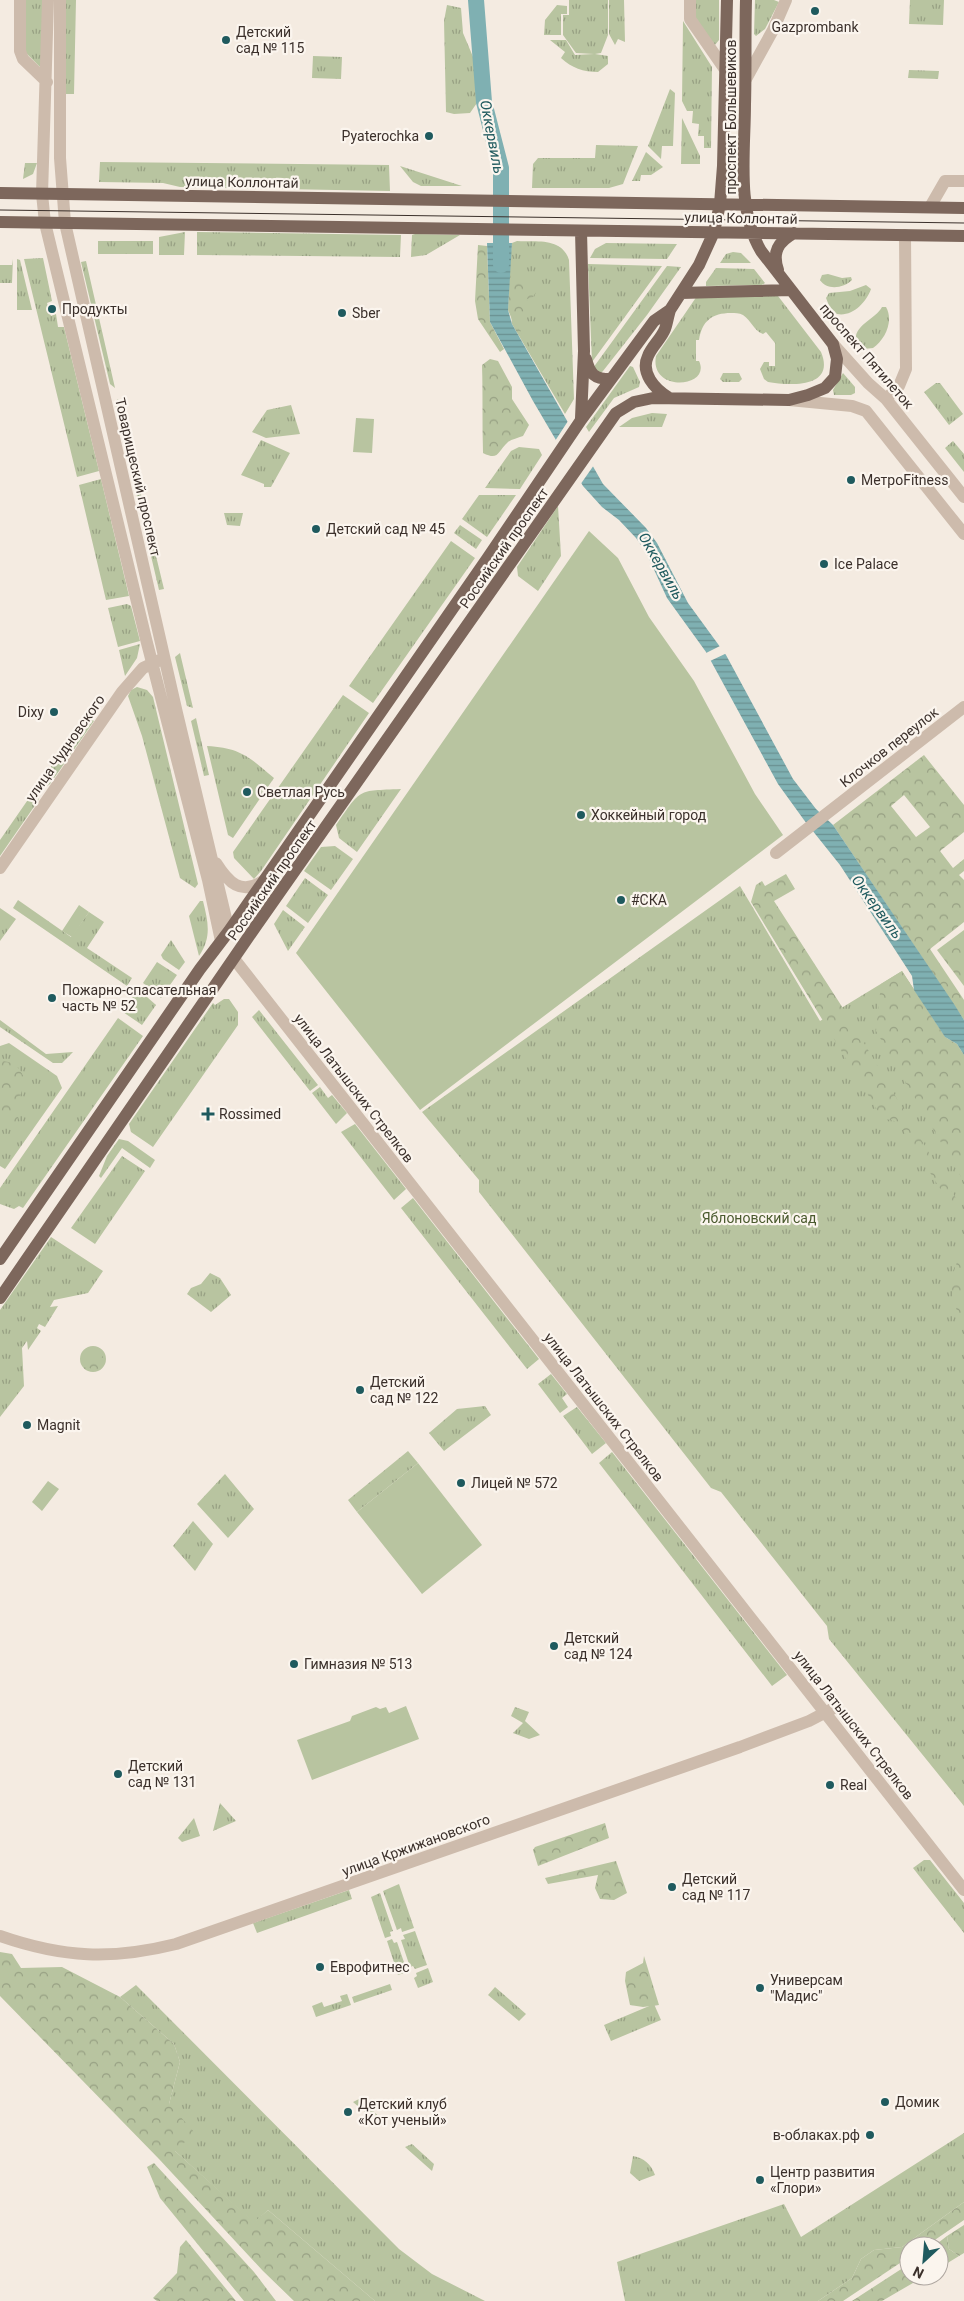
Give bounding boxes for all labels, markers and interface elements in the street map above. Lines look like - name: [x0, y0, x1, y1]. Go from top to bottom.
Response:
- marker: Gazprombank: [809, 5, 821, 17]
- place label: Gazprombank: [771, 19, 859, 35]
- place label: Детский сад № 115: [236, 24, 304, 56]
- marker: Детский сад № 115: [220, 34, 232, 46]
- street label: проспект Большевиков: [723, 39, 739, 195]
- water label: Оккервиль: [476, 99, 508, 175]
- place label: Pyaterochka: [342, 128, 419, 144]
- marker: Pyaterochka: [423, 130, 435, 142]
- street label: улица Коллонтай: [185, 173, 299, 191]
- street label: улица Коллонтай: [684, 209, 798, 227]
- street label: проспект Пятилеток: [817, 300, 917, 412]
- place label: Продукты: [62, 301, 128, 317]
- marker: Продукты: [46, 303, 58, 315]
- place label: Sber: [352, 305, 381, 321]
- marker: Sber: [336, 307, 348, 319]
- street label: Товарищеский проспект: [112, 396, 164, 558]
- place label: МетроFitness: [861, 472, 948, 488]
- marker: МетроFitness: [845, 474, 857, 486]
- street label: Российский проспект: [456, 485, 552, 611]
- place label: Детский сад № 45: [326, 521, 445, 537]
- marker: Детский сад № 45: [310, 523, 322, 535]
- water label: Оккервиль: [635, 529, 687, 603]
- place label: Ice Palace: [834, 556, 898, 572]
- marker: Ice Palace: [818, 558, 830, 570]
- street label: улица Чудновского: [22, 692, 108, 804]
- street label: Клочков переулок: [837, 703, 942, 790]
- place label: Dixy: [18, 704, 44, 720]
- marker: Dixy: [48, 706, 60, 718]
- place label: Светлая Русь: [257, 784, 345, 800]
- marker: Светлая Русь: [241, 786, 253, 798]
- place label: Хоккейный город: [591, 807, 707, 823]
- marker: Хоккейный город: [575, 809, 587, 821]
- street label: Российский проспект: [224, 817, 320, 943]
- water label: Оккервиль: [848, 872, 906, 943]
- place label: #СКА: [631, 892, 667, 908]
- marker: #СКА: [615, 894, 627, 906]
- place label: Пожарно-спасательная часть № 52: [62, 982, 217, 1014]
- marker: Пожарно-спасательная часть № 52: [46, 992, 58, 1004]
- street label: улица Латышских Стрелков: [291, 1010, 417, 1166]
- place label: Rossimed: [219, 1106, 281, 1122]
- marker: Rossimed: [201, 1107, 215, 1121]
- park label: Яблоновский сад: [702, 1210, 817, 1226]
- street label: улица Латышских Стрелков: [541, 1329, 667, 1485]
- place label: Детский сад № 122: [370, 1374, 438, 1406]
- marker: Детский сад № 122: [354, 1384, 366, 1396]
- place label: Magnit: [37, 1417, 81, 1433]
- marker: Magnit: [21, 1419, 33, 1431]
- place label: Лицей № 572: [471, 1475, 558, 1491]
- marker: Лицей № 572: [455, 1477, 467, 1489]
- place label: Детский сад № 124: [564, 1630, 632, 1662]
- marker: Детский сад № 124: [548, 1640, 560, 1652]
- street label: улица Латышских Стрелков: [791, 1647, 917, 1803]
- place label: Гимназия № 513: [304, 1656, 412, 1672]
- marker: Гимназия № 513: [288, 1658, 300, 1670]
- place label: Детский сад № 131: [128, 1758, 196, 1790]
- marker: Детский сад № 131: [112, 1768, 124, 1780]
- place label: Real: [840, 1777, 867, 1793]
- marker: Real: [824, 1779, 836, 1791]
- street label: улица Кржижановского: [340, 1811, 492, 1879]
- place label: Детский сад № 117: [682, 1871, 750, 1903]
- marker: Детский сад № 117: [666, 1881, 678, 1893]
- place label: Еврофитнес: [330, 1959, 410, 1975]
- marker: Еврофитнес: [314, 1961, 326, 1973]
- place label: Универсам "Мадис": [770, 1972, 843, 2004]
- marker: Универсам "Мадис": [754, 1982, 766, 1994]
- place label: Домик: [895, 2094, 940, 2110]
- place label: Детский клуб «Кот ученый»: [358, 2096, 447, 2128]
- marker: Домик: [879, 2096, 891, 2108]
- marker: Детский клуб «Кот ученый»: [342, 2106, 354, 2118]
- place label: в-облаках.рф: [773, 2127, 860, 2143]
- marker: в-облаках.рф: [864, 2129, 876, 2141]
- place label: Центр развития «Глори»: [770, 2164, 875, 2196]
- marker: Центр развития «Глори»: [754, 2174, 766, 2186]
- north arrow: [899, 2236, 949, 2286]
- text: N: [910, 2263, 926, 2282]

